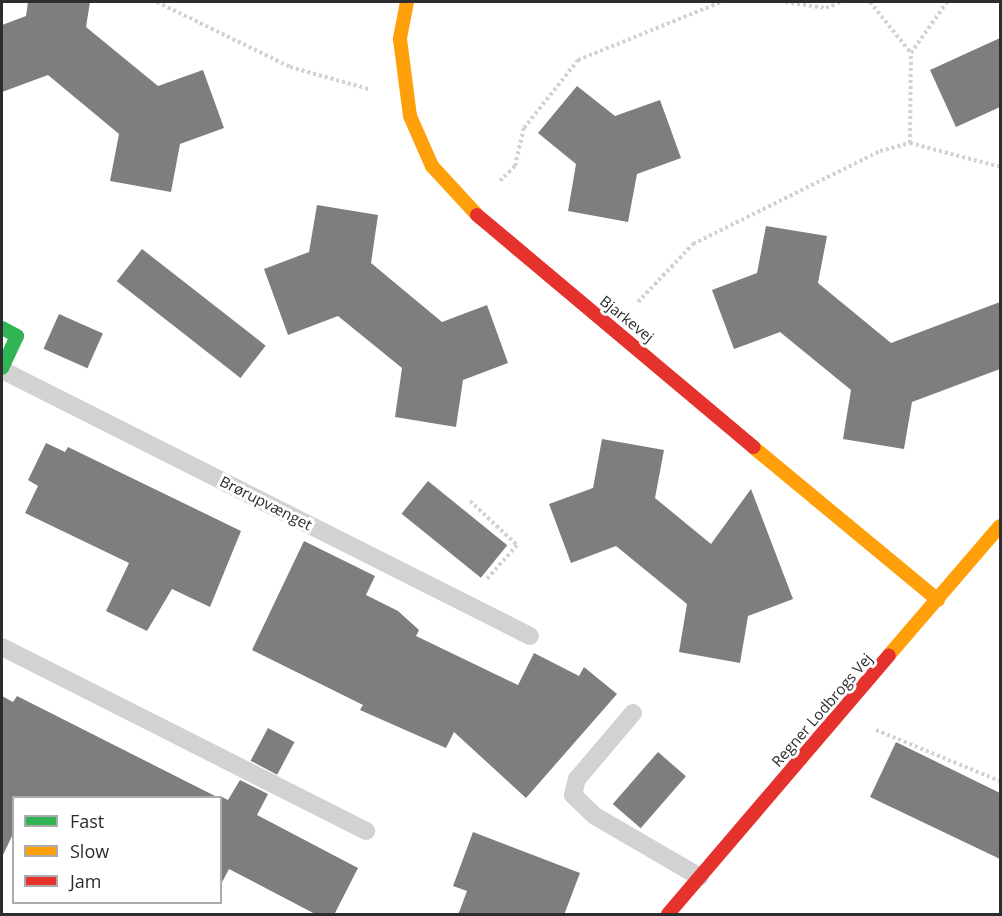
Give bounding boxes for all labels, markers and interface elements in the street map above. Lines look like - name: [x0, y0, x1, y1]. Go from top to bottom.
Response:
- street label: Bjarkevej: [596, 292, 658, 346]
- street label: Brørupvænget: [217, 472, 315, 534]
- street label: Regner Lodbrogs Vej: [768, 650, 876, 770]
- legend: [12, 796, 222, 904]
- text: Fast: [70, 809, 104, 833]
- text: Slow: [70, 839, 109, 863]
- text: Jam: [70, 869, 102, 893]

